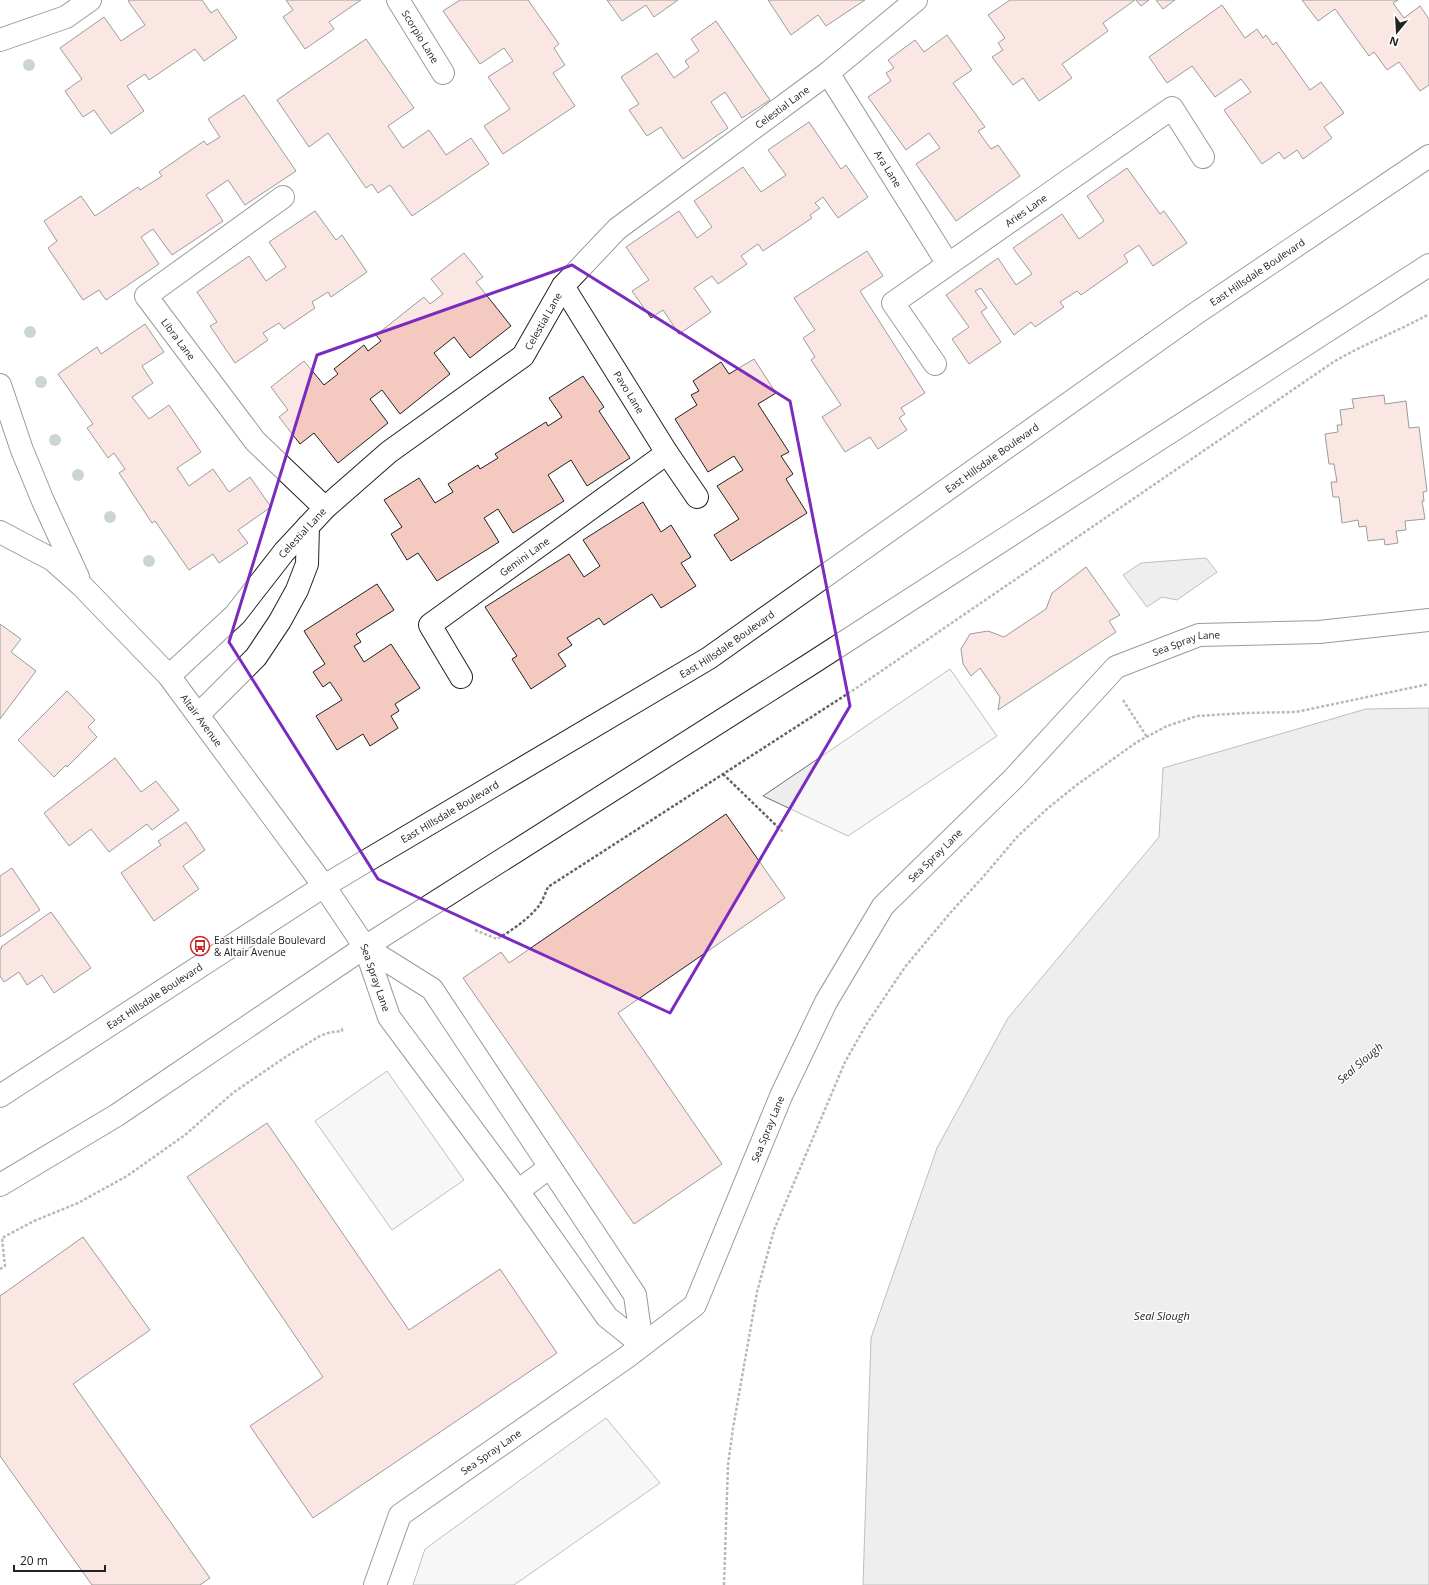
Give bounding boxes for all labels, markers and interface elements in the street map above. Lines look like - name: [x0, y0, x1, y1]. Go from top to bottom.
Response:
- street label: Scorpio Lane: [399, 7, 443, 66]
- north arrow: [1377, 12, 1417, 52]
- text: N: [1387, 33, 1400, 51]
- street label: Celestial Lane: [752, 82, 812, 132]
- street label: Ara Lane: [871, 148, 905, 190]
- street label: Aries Lane: [1002, 190, 1050, 230]
- street label: East Hillsdale Boulevard: [1207, 235, 1307, 309]
- street label: Celestial Lane: [521, 289, 565, 352]
- street label: Libra Lane: [158, 315, 199, 363]
- street label: Pavo Lane: [611, 368, 648, 416]
- street label: East Hillsdale Boulevard: [942, 420, 1041, 496]
- street label: Celestial Lane: [275, 504, 329, 561]
- street label: Gemini Lane: [496, 534, 552, 579]
- street label: East Hillsdale Boulevard: [677, 607, 777, 681]
- street label: Sea Spray Lane: [1150, 627, 1221, 659]
- street label: Altair Avenue: [178, 691, 226, 750]
- street label: East Hillsdale Boulevard: [398, 777, 501, 846]
- street label: Sea Spray Lane: [905, 825, 965, 885]
- place label: East Hillsdale Boulevard & Altair Avenue: [214, 933, 326, 959]
- bus stop icon: East Hillsdale Boulevard & Altair Avenue: [189, 935, 211, 957]
- street label: Sea Spray Lane: [358, 941, 394, 1014]
- street label: East Hillsdale Boulevard: [104, 960, 205, 1032]
- water label: Seal Slough: [1334, 1039, 1386, 1087]
- street label: Sea Spray Lane: [748, 1093, 788, 1164]
- water label: Seal Slough: [1134, 1308, 1190, 1323]
- street label: Sea Spray Lane: [458, 1426, 524, 1478]
- scale bar: [14, 1547, 105, 1573]
- text: 20 m: [20, 1552, 48, 1569]

